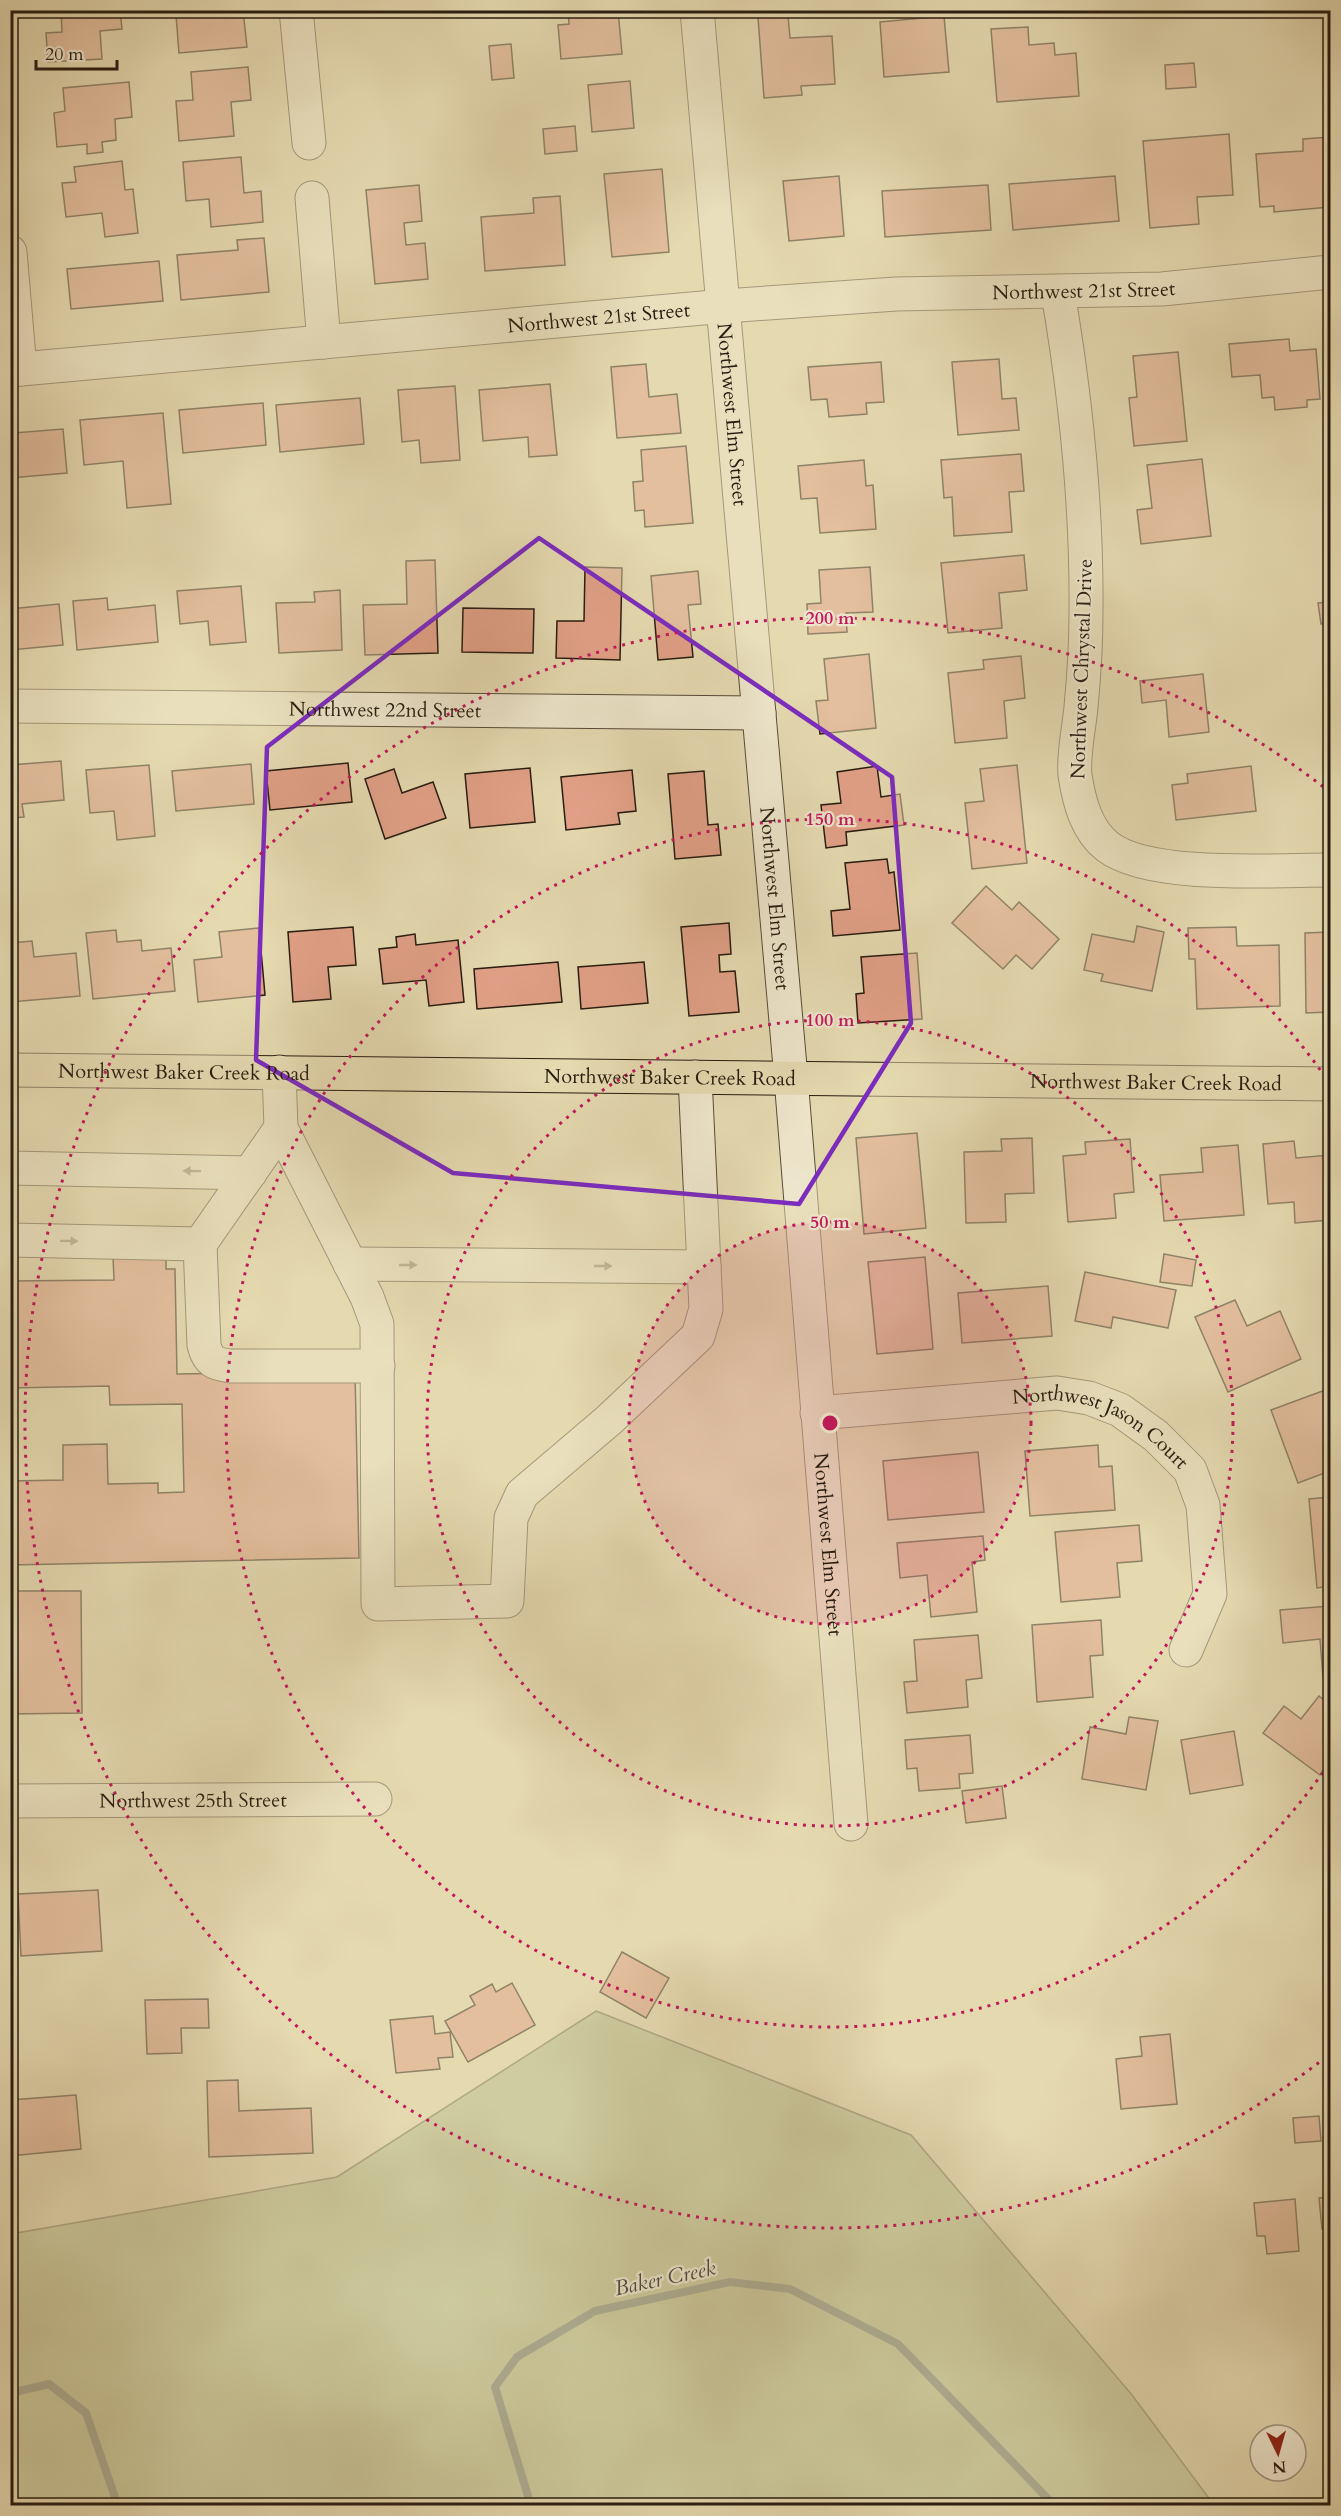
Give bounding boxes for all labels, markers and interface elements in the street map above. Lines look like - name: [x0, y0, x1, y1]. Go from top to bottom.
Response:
- scale bar: [36, 33, 117, 71]
- text: 20 m: [45, 42, 84, 67]
- street label: Northwest 21st Street: [992, 275, 1177, 306]
- street label: Northwest 21st Street: [506, 296, 692, 339]
- street label: Northwest Elm Street: [711, 322, 754, 508]
- street label: Northwest Chrystal Drive: [1064, 558, 1099, 780]
- text: 200 m: [805, 606, 855, 631]
- street label: Northwest 22nd Street: [289, 696, 482, 724]
- street label: Northwest Elm Street: [753, 806, 796, 992]
- text: 150 m: [805, 807, 855, 832]
- text: 100 m: [805, 1008, 855, 1033]
- street label: Northwest Baker Creek Road: [58, 1058, 310, 1087]
- street label: Northwest Baker Creek Road: [544, 1063, 796, 1092]
- street label: Northwest Baker Creek Road: [1030, 1068, 1282, 1097]
- one-way arrow: [182, 1167, 201, 1176]
- text: 50 m: [810, 1210, 850, 1235]
- one-way arrow: [59, 1236, 78, 1246]
- one-way arrow: [399, 1260, 418, 1270]
- one-way arrow: [594, 1261, 613, 1271]
- street label: Northwest Jason Court: [1011, 1380, 1195, 1476]
- centre of rings: [820, 1413, 840, 1433]
- street label: Northwest Elm Street: [807, 1452, 849, 1638]
- street label: Northwest 25th Street: [99, 1786, 287, 1815]
- water label: Baker Creek: [612, 2253, 719, 2303]
- north arrow: [1248, 2423, 1308, 2483]
- text: N: [1271, 2455, 1287, 2479]

